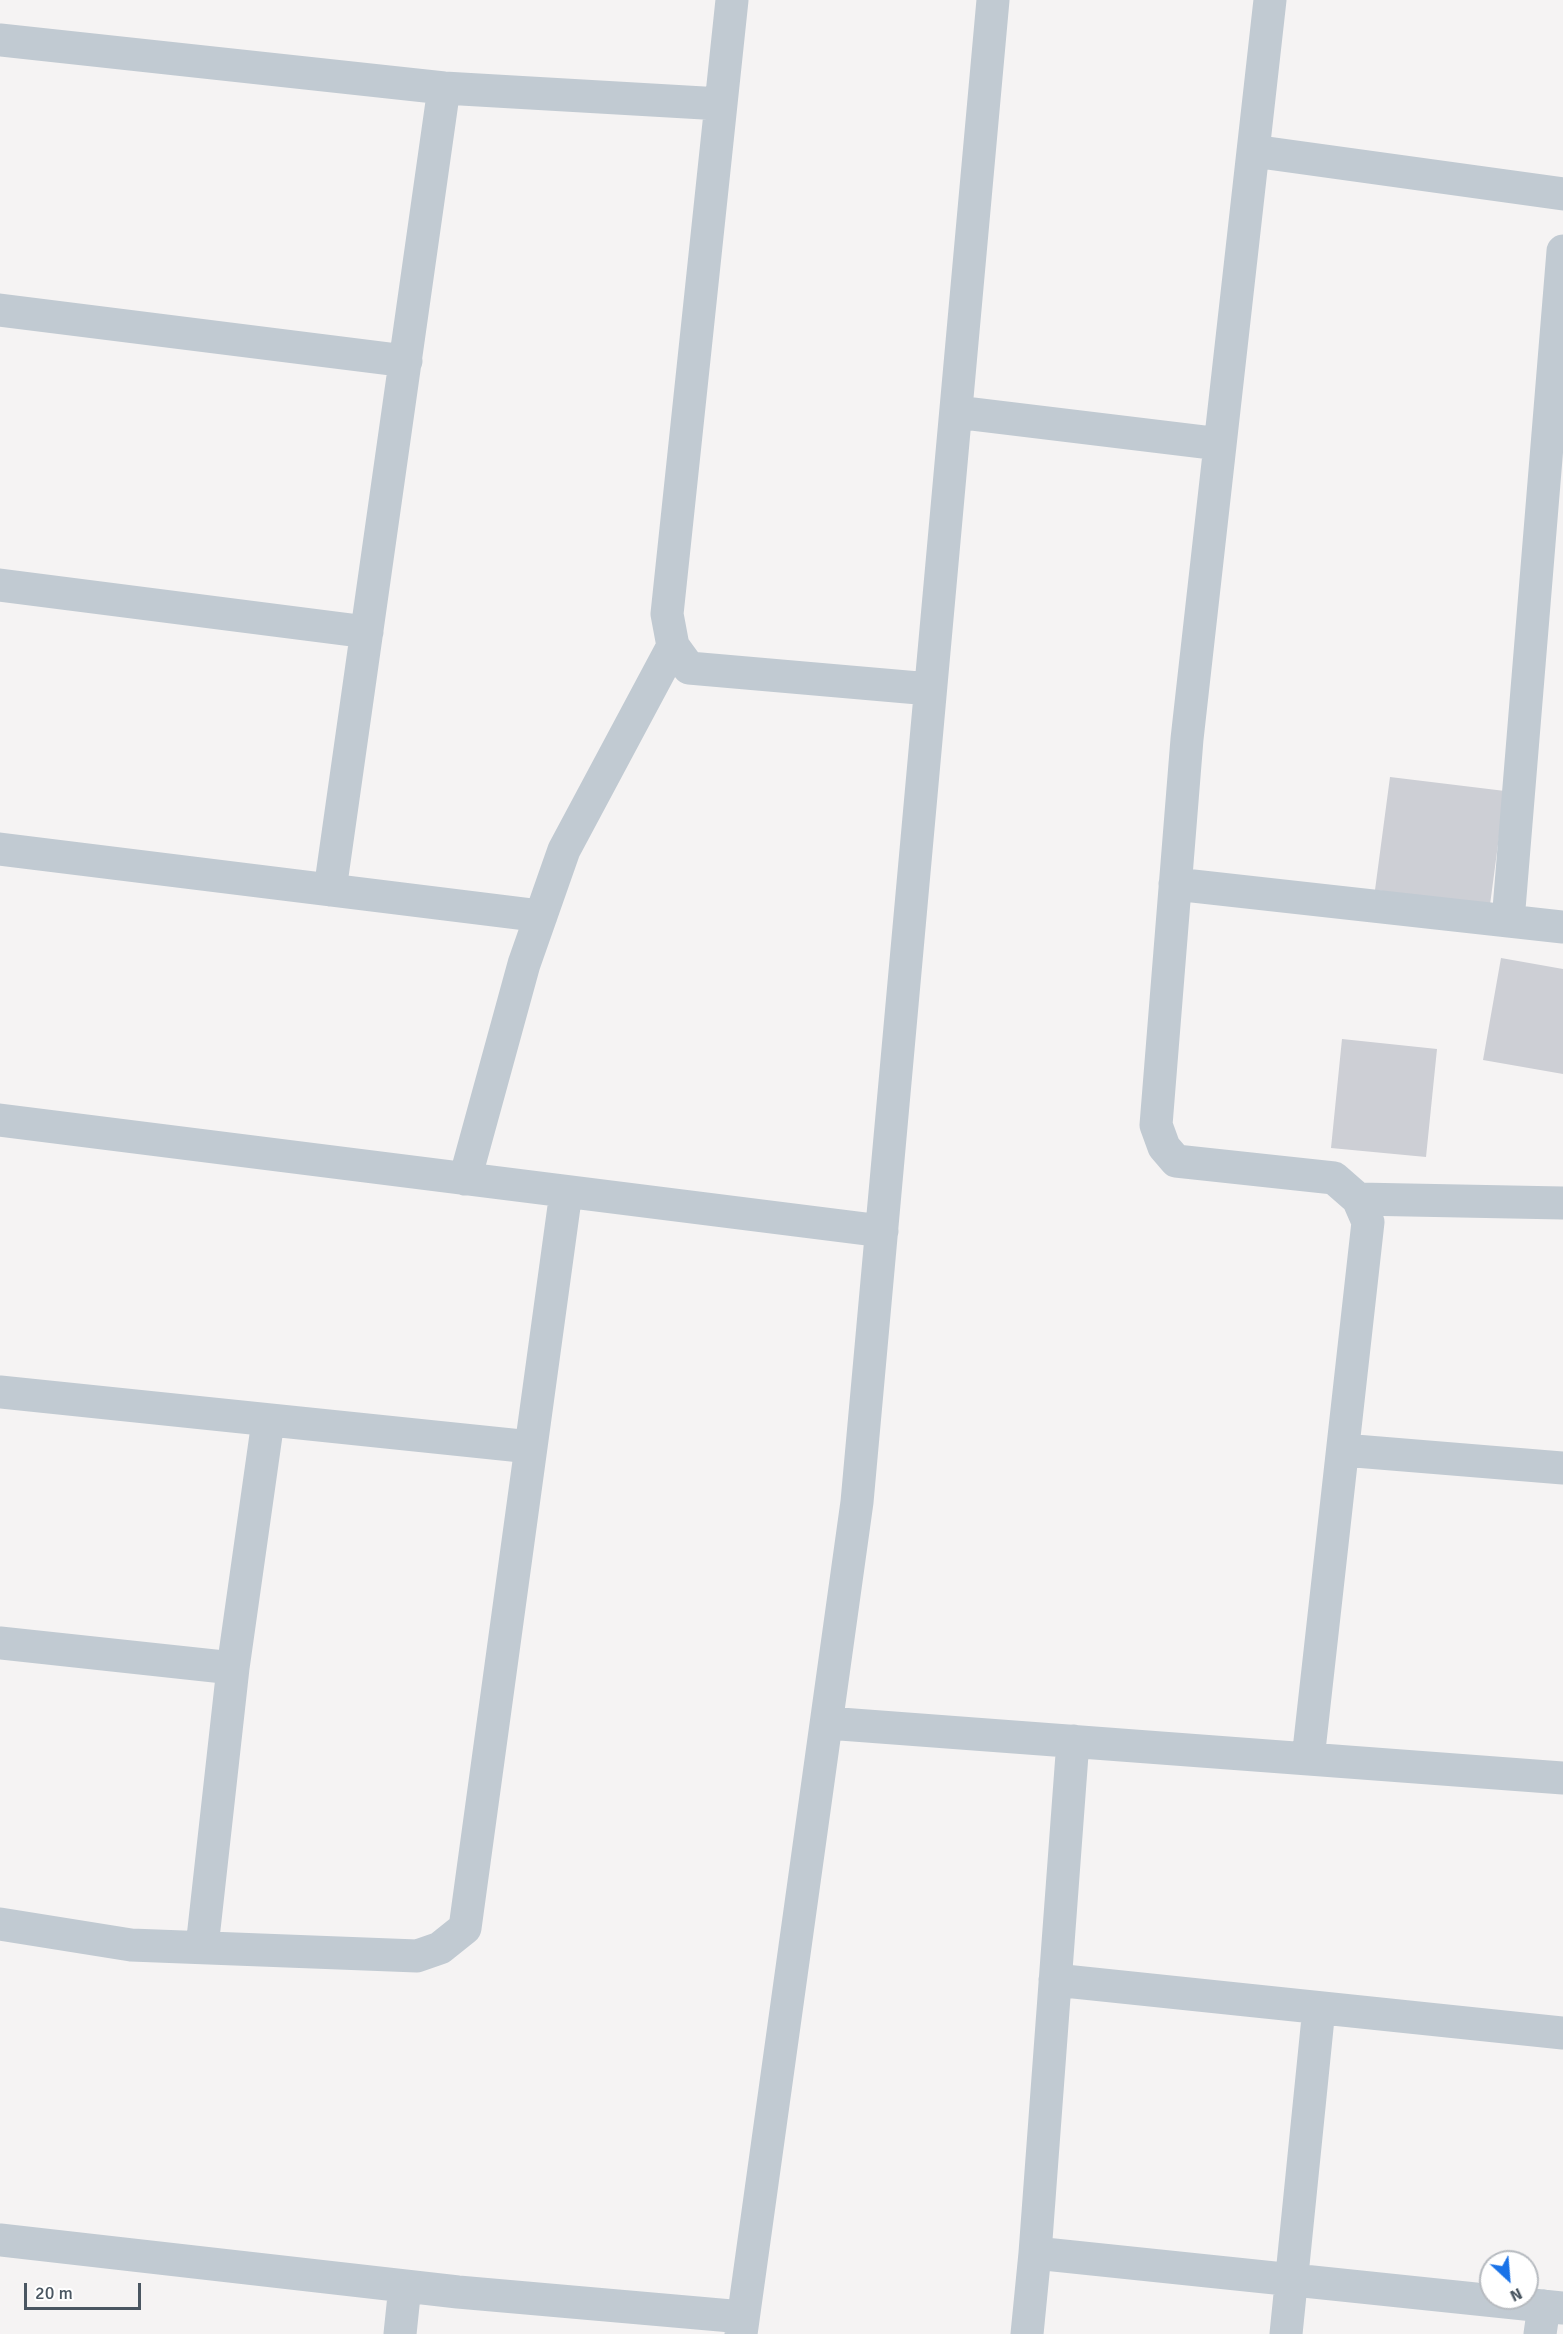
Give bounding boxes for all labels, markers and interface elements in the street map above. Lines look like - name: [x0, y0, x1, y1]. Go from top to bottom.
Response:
- north arrow: [1479, 2250, 1539, 2310]
- scale bar: [27, 2271, 144, 2309]
- text: 20 m: [35, 2282, 73, 2304]
- text: N: [1507, 2283, 1525, 2306]

